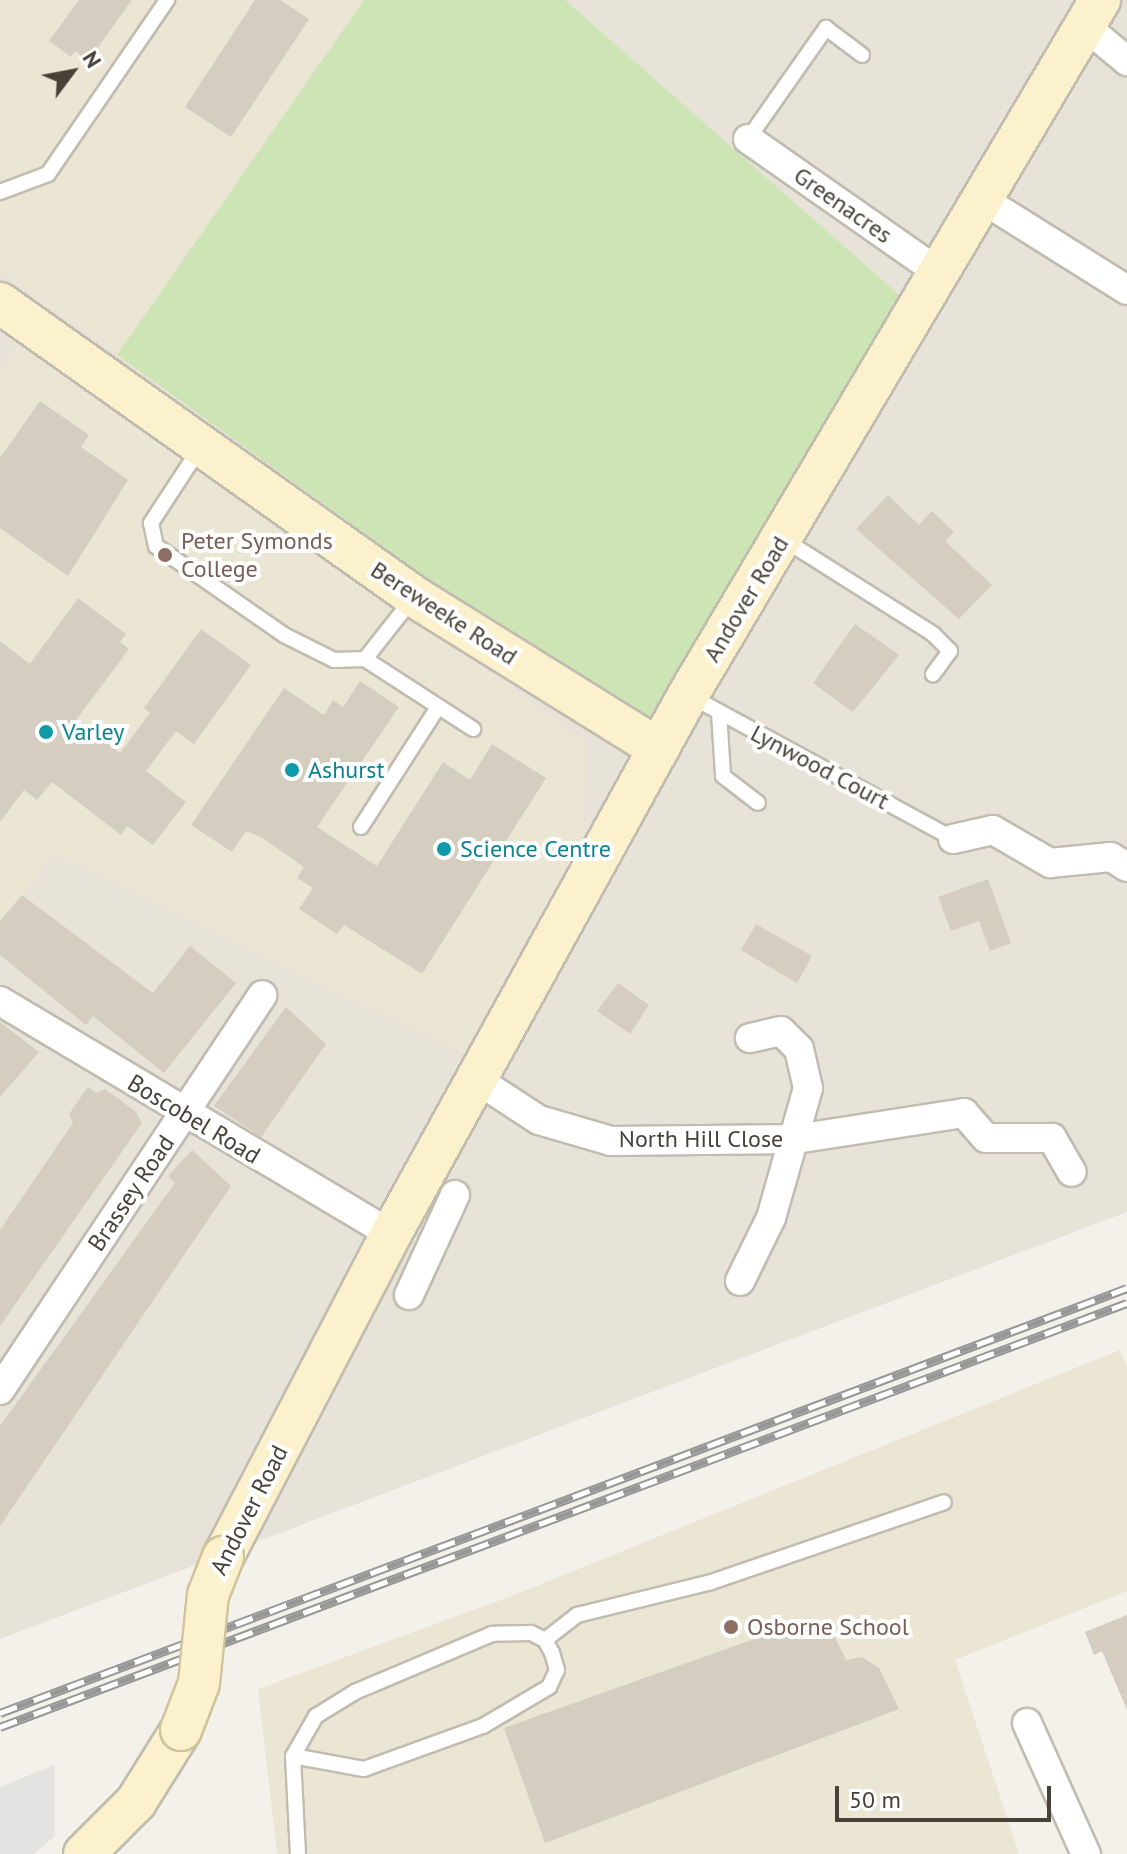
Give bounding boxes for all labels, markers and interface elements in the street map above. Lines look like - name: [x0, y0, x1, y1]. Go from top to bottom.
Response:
- north arrow: [32, 32, 112, 112]
- text: N: [77, 46, 108, 73]
- street label: Greenacres: [788, 161, 898, 249]
- place label: Peter Symonds College: [181, 527, 333, 583]
- street label: Andover Road: [697, 531, 795, 667]
- marker: Peter Symonds College: [156, 546, 174, 564]
- street label: Bereweeke Road: [366, 555, 522, 671]
- place label: Varley: [62, 718, 124, 746]
- street label: Lynwood Court: [746, 718, 894, 816]
- marker: Varley: [37, 723, 55, 741]
- place label: Ashurst: [308, 756, 385, 784]
- marker: Ashurst: [283, 761, 301, 779]
- place label: Science Centre: [460, 835, 611, 863]
- marker: Science Centre: [435, 840, 453, 858]
- street label: Boscobel Road: [123, 1068, 265, 1170]
- street label: North Hill Close: [619, 1125, 783, 1153]
- street label: Brassey Road: [81, 1129, 181, 1257]
- street label: Andover Road: [204, 1440, 294, 1580]
- place label: Osborne School: [747, 1613, 909, 1641]
- marker: Osborne School: [722, 1618, 740, 1636]
- scale bar: [839, 1770, 1055, 1820]
- text: 50 m: [849, 1784, 901, 1815]

